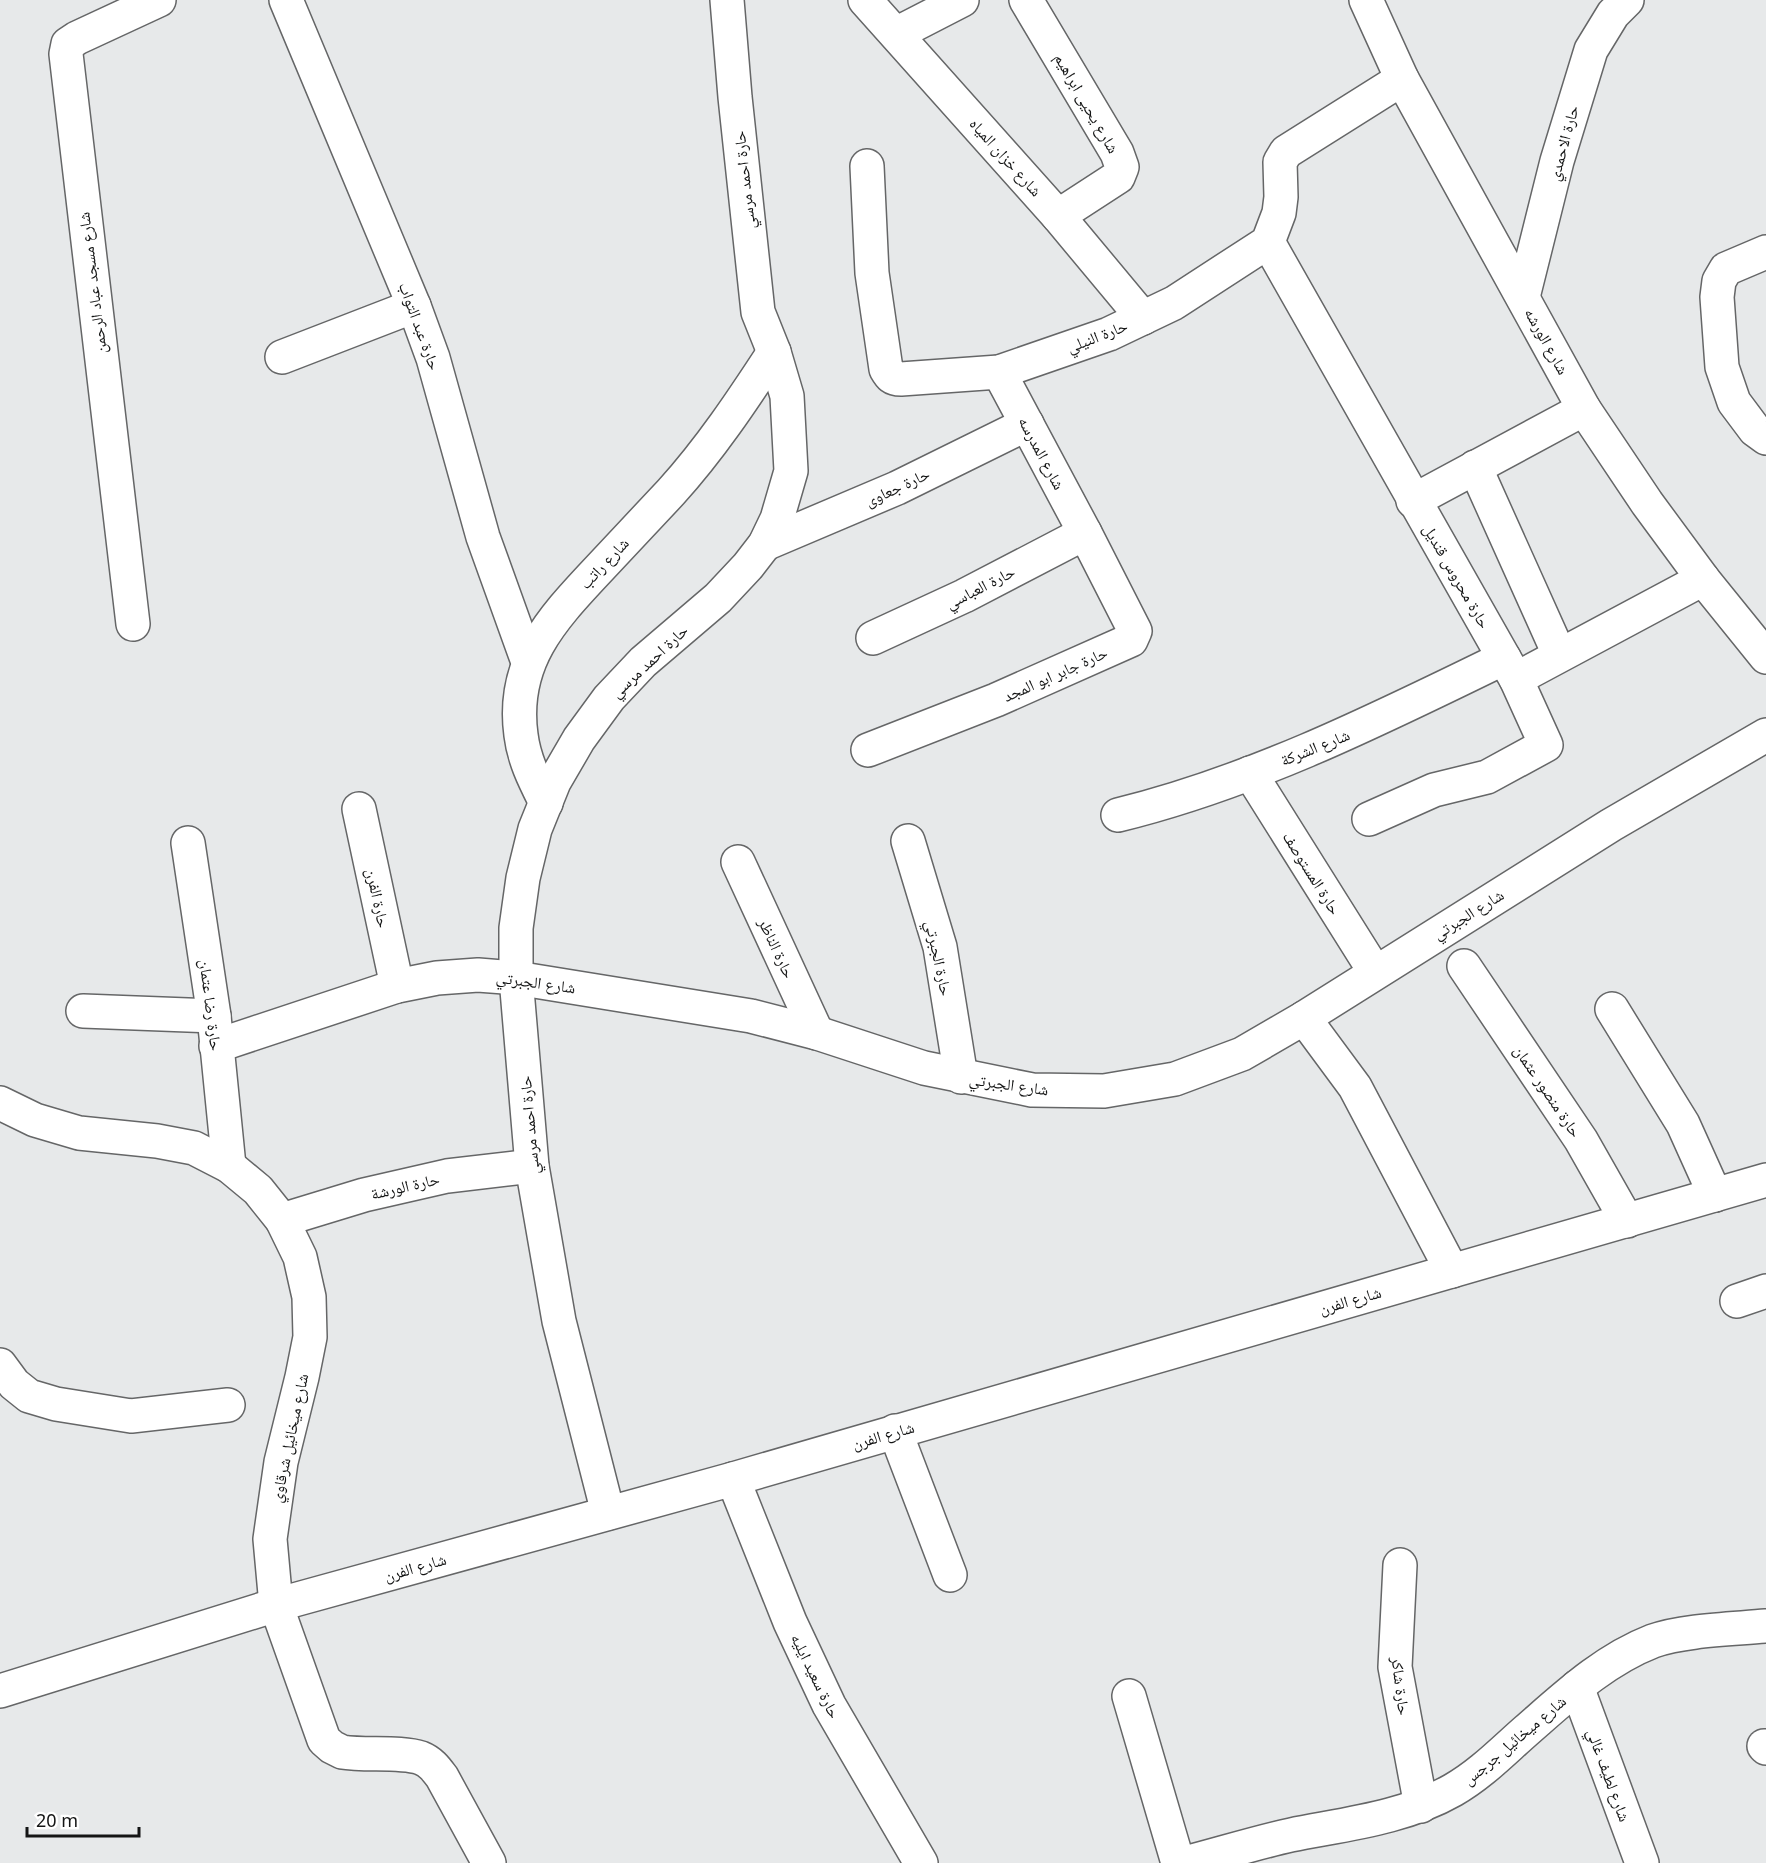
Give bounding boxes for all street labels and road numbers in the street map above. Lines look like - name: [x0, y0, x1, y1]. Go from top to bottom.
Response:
- street label: شارع يحيى ابراهيم: [1049, 49, 1125, 157]
- street label: حارة الاحمدي: [1542, 103, 1586, 184]
- street label: شارع خزان المياه: [965, 113, 1047, 201]
- street label: حارة احمد مرسي: [728, 130, 762, 230]
- street label: شارع مسجد عباد الرحمن: [72, 211, 112, 355]
- street label: حارة عبد التواب: [394, 279, 446, 373]
- street label: شارع الورشه: [1520, 304, 1574, 378]
- street label: حارة النيلي: [1063, 314, 1131, 360]
- street label: شارع المدرسه: [1014, 413, 1070, 493]
- street label: حارة جعاوى: [861, 462, 933, 512]
- street label: حارة محروس قنديل: [1418, 520, 1496, 632]
- street label: شارع راتب: [574, 532, 634, 594]
- street label: حارة العباسي: [942, 560, 1019, 616]
- street label: حارة احمد مرسي: [605, 619, 694, 704]
- street label: حارة جابر ابو المجد: [999, 641, 1111, 707]
- street label: شارع الشركة: [1277, 723, 1353, 771]
- street label: حارة المستوصف: [1278, 827, 1346, 919]
- street label: حارة الفرن: [361, 866, 395, 930]
- street label: شارع الجبرتي: [1428, 883, 1509, 946]
- street label: حارة الناظر: [753, 913, 801, 982]
- street label: حارة الجبرتي: [918, 918, 958, 998]
- street label: حارة رضا عتمان: [194, 958, 228, 1052]
- street label: شارع الجبرتي: [495, 966, 577, 1001]
- street label: حارة منصور عثمان: [1509, 1040, 1587, 1142]
- street label: شارع الجبرتي: [968, 1068, 1050, 1103]
- street label: حارة احمد مرسي: [514, 1075, 546, 1175]
- street label: حارة الورشة: [369, 1167, 441, 1205]
- street label: شارع الفرن: [1316, 1281, 1384, 1319]
- street label: شارع ميخائيل شرقاوي: [265, 1372, 315, 1505]
- street label: شارع الفرن: [849, 1416, 917, 1454]
- street label: شارع الفرن: [381, 1548, 449, 1586]
- street label: حارة سعيد ايليه: [786, 1630, 846, 1722]
- street label: حارة شاكر: [1386, 1654, 1415, 1717]
- street label: شارع ميخائيل جرجس: [1457, 1690, 1571, 1790]
- street label: شارع لطيف غالي: [1580, 1725, 1636, 1825]

